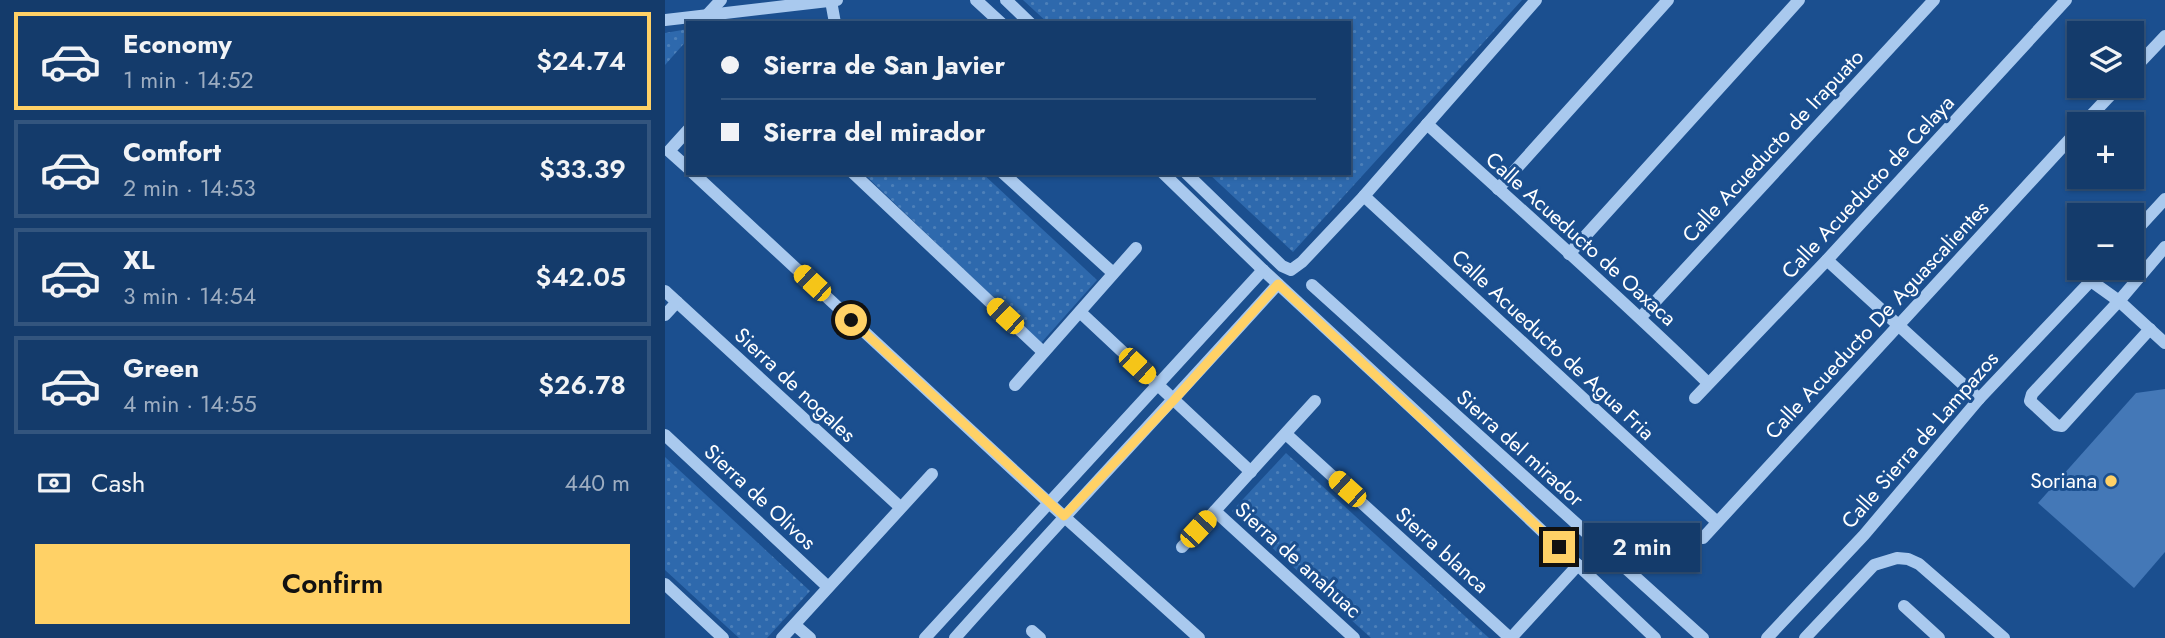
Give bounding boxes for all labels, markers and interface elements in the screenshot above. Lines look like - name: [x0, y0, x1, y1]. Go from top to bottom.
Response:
- map controls: [2067, 21, 2144, 280]
- button: layers: [2067, 21, 2144, 98]
- text: Economy: [123, 25, 232, 63]
- icon: car: [39, 30, 102, 93]
- text: $24.74: [536, 42, 626, 80]
- street label: Calle Acueducto de Irapuato: [1675, 43, 1871, 249]
- text: Sierra de San Javier: [763, 46, 1005, 84]
- text: 1 min · 14:52: [123, 63, 254, 97]
- street label: Calle Acueducto de Celaya: [1775, 89, 1961, 285]
- button: +: [2067, 112, 2144, 189]
- text: Sierra del mirador: [763, 113, 986, 151]
- text: Comfort: [123, 133, 221, 171]
- icon: car: [39, 138, 102, 201]
- street label: Calle Acueducto de Oaxaca: [1479, 145, 1683, 333]
- text: $33.39: [539, 150, 626, 188]
- text: 2 min · 14:53: [123, 171, 256, 205]
- street label: Calle Acueducto De Aguascalientes: [1758, 194, 1996, 446]
- button: −: [2067, 203, 2144, 280]
- text: XL: [123, 241, 155, 279]
- street label: Calle Acueducto de Agua Fria: [1445, 243, 1661, 447]
- icon: car: [39, 246, 102, 309]
- text: $42.05: [536, 258, 626, 296]
- car: [790, 261, 835, 305]
- text: 3 min · 14:54: [123, 279, 256, 313]
- car: [983, 294, 1028, 338]
- route start: [835, 304, 867, 336]
- street label: Sierra de nogales: [728, 321, 862, 449]
- car: [1115, 344, 1160, 388]
- street label: Calle Sierra de Lampazos: [1834, 345, 2006, 535]
- text: Green: [123, 349, 199, 387]
- icon: car: [39, 354, 102, 417]
- text: $26.78: [538, 366, 626, 404]
- street label: Sierra del mirador: [1450, 383, 1591, 514]
- text: 4 min · 14:55: [123, 387, 257, 421]
- street label: Sierra de Olivos: [697, 437, 823, 557]
- icon: cash: [35, 464, 73, 502]
- text: Cash: [91, 464, 145, 502]
- text: 440 m: [565, 466, 630, 500]
- place label: Soriana: [2030, 466, 2097, 496]
- car: [1325, 467, 1370, 511]
- marker: Soriana: [2103, 473, 2119, 489]
- street label: Sierra de anahuac: [1228, 495, 1368, 625]
- street label: Sierra blanca: [1389, 500, 1495, 600]
- car: [1176, 506, 1221, 552]
- callout: 2 min: [1583, 522, 1699, 572]
- text: 2 min: [1612, 530, 1672, 564]
- route end: [1543, 531, 1575, 563]
- button: Confirm: [35, 544, 630, 624]

